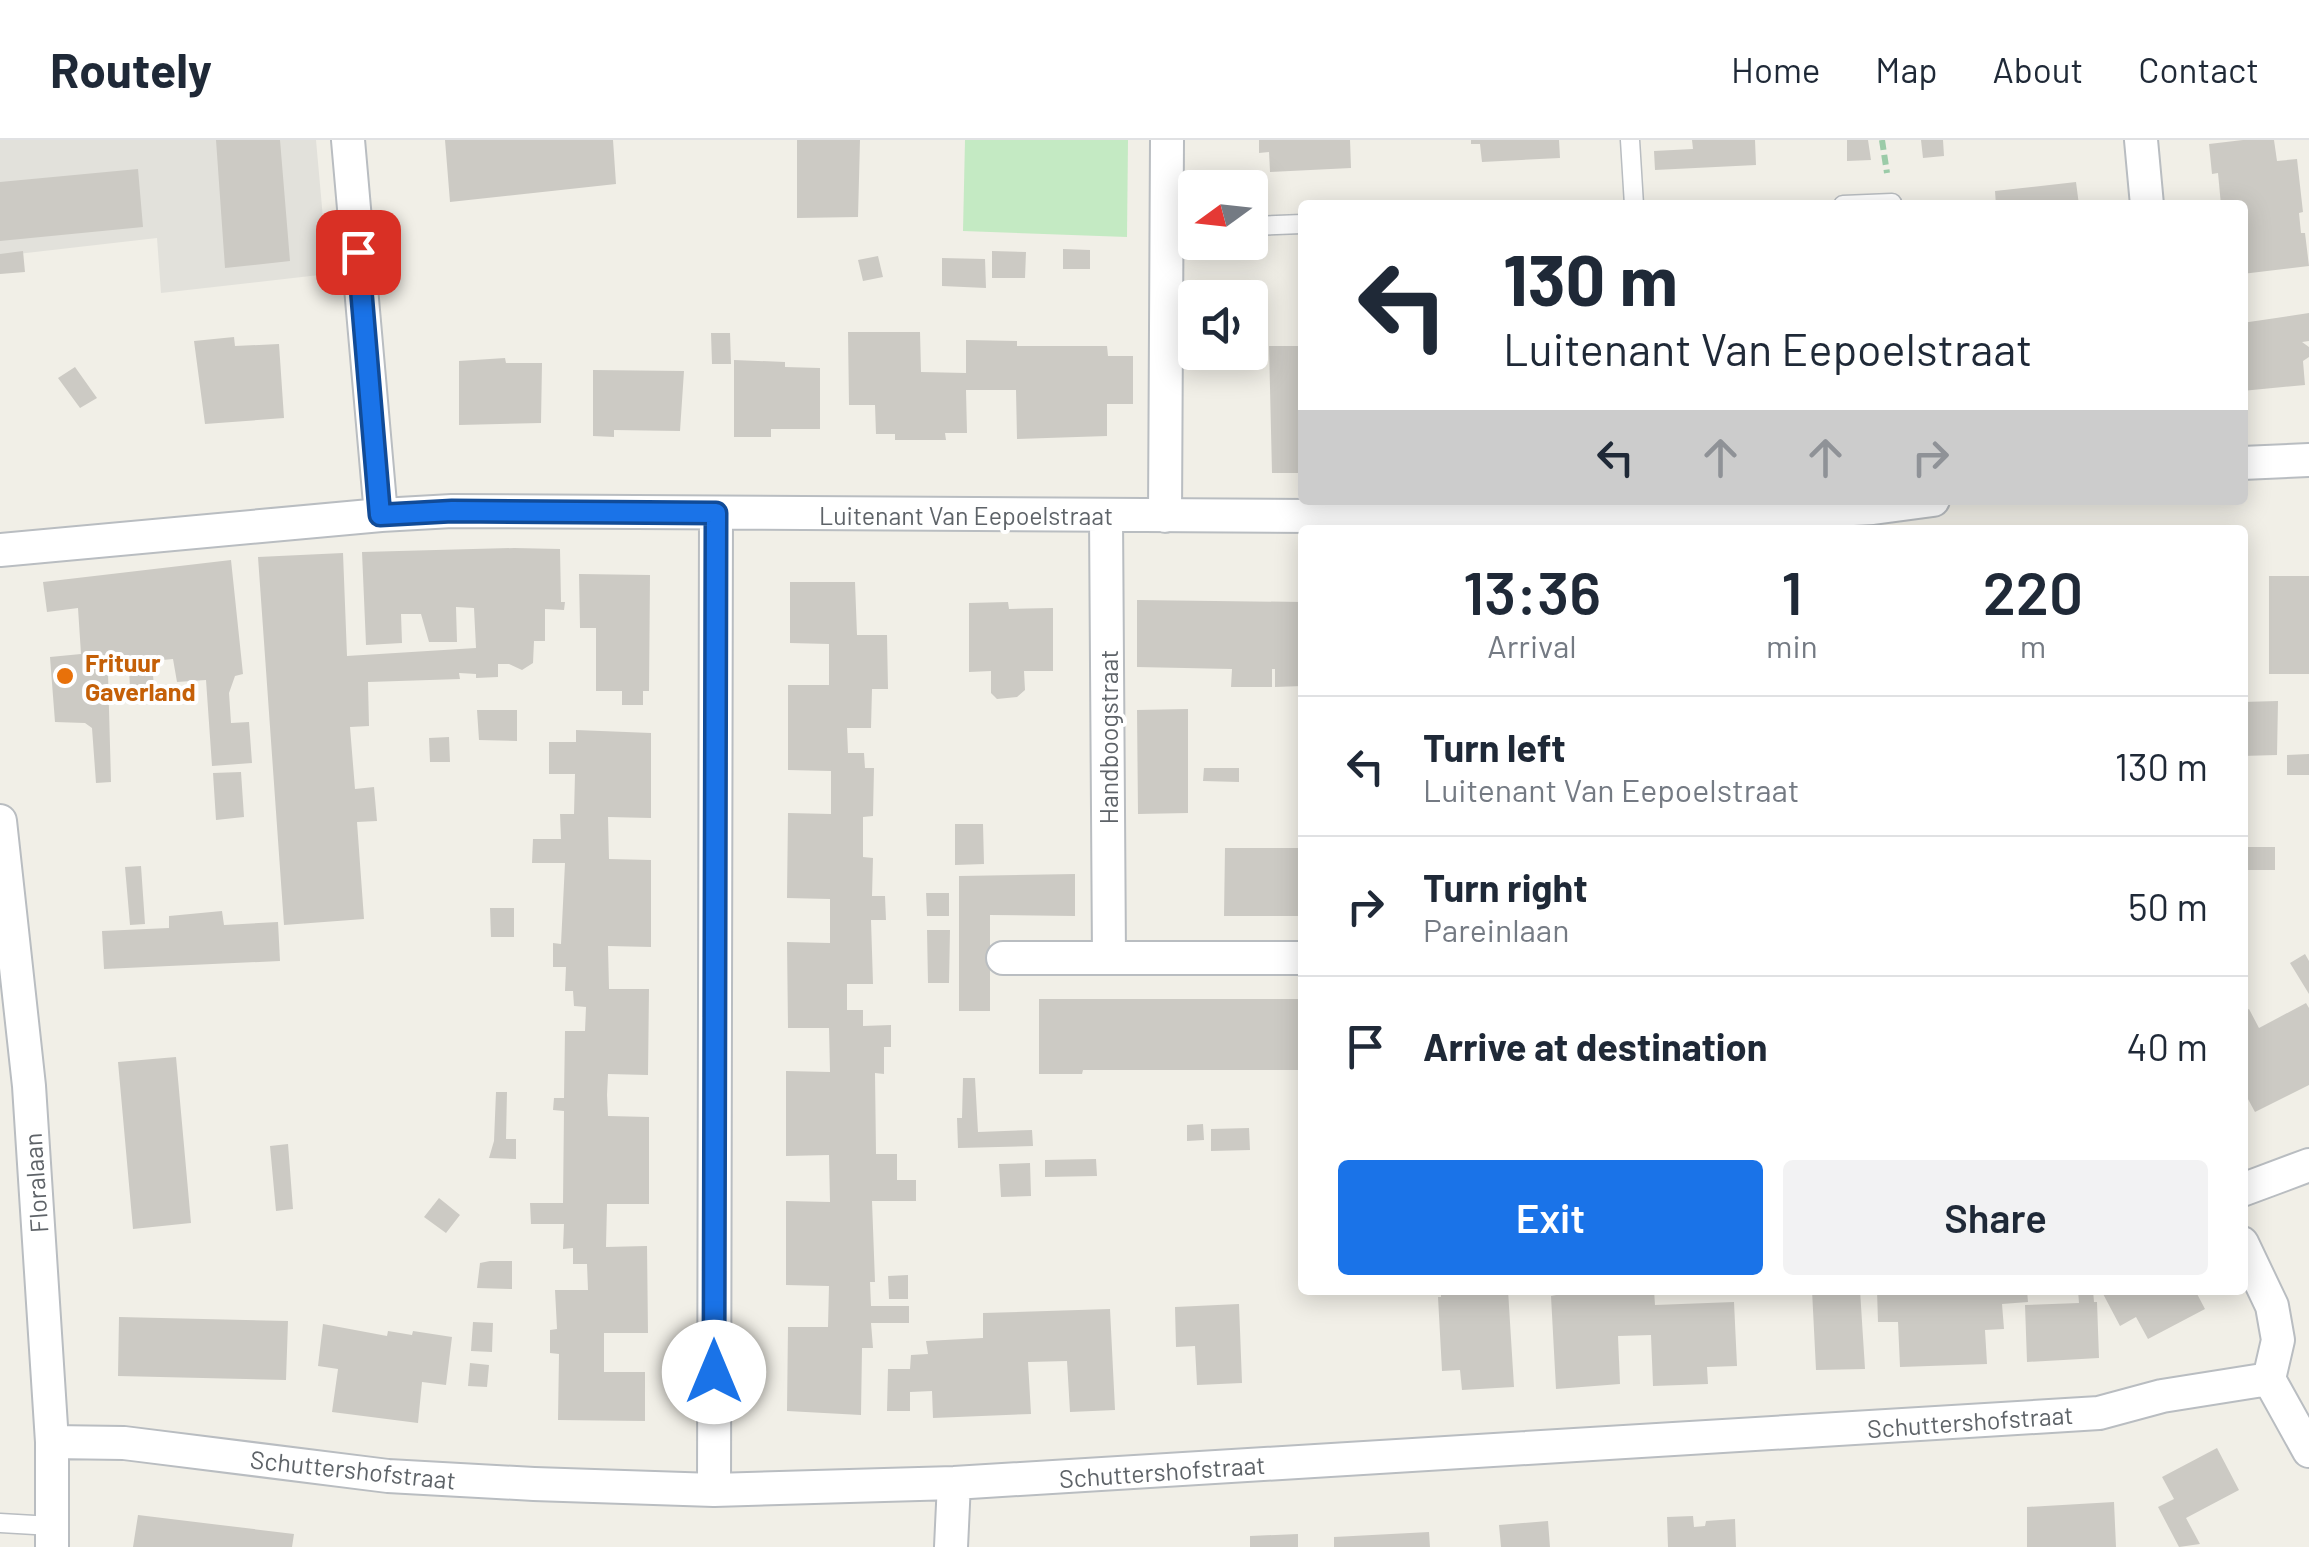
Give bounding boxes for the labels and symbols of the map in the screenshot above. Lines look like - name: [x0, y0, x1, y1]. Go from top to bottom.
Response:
- north arrow: [1178, 170, 1268, 260]
- pin: [316, 210, 401, 295]
- street label: Luitenant Van Eepoelstraat: [819, 500, 1113, 530]
- place label: Frituur Gaverland: [85, 647, 196, 706]
- street label: Handboogstraat: [1093, 650, 1123, 824]
- marker: Frituur Gaverland: [54, 665, 76, 687]
- street label: Floralaan: [17, 1132, 53, 1234]
- position arrow: [662, 1320, 766, 1424]
- street label: Schuttershofstraat: [1866, 1399, 2074, 1443]
- street label: Schuttershofstraat: [249, 1443, 457, 1495]
- street label: Schuttershofstraat: [1058, 1449, 1266, 1493]

